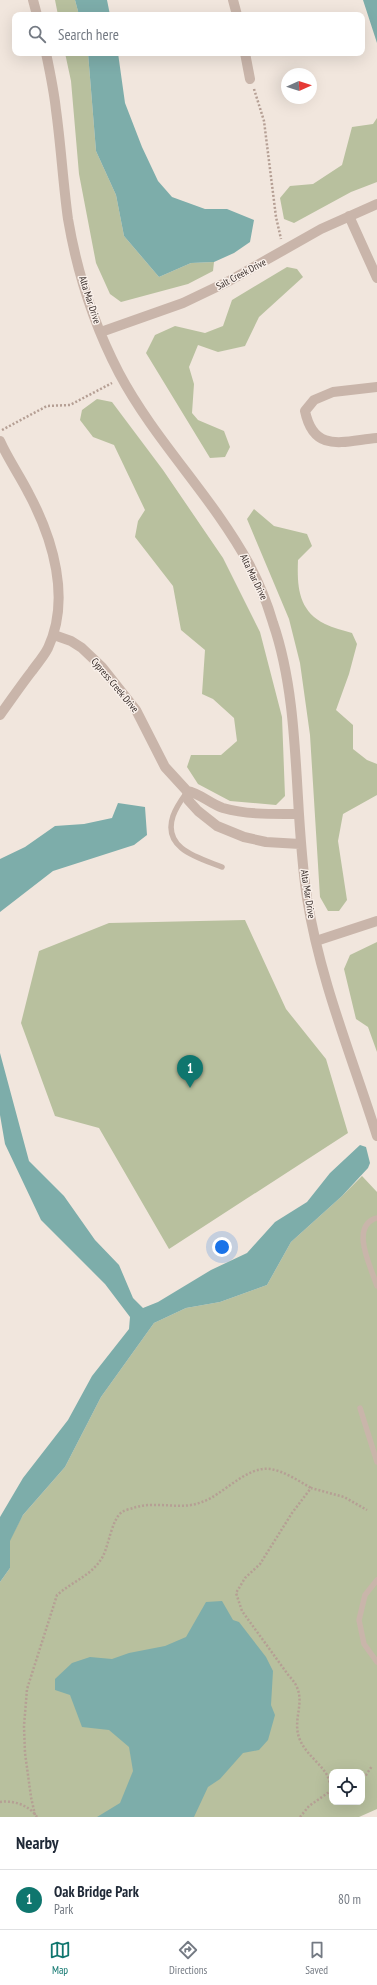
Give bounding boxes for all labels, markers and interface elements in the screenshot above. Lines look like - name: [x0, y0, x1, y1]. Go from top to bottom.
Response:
- search box: [12, 12, 365, 56]
- icon: search: [26, 23, 48, 45]
- text: Search here: [58, 25, 119, 44]
- north arrow: [281, 68, 317, 104]
- street label: Salt Creek Drive: [214, 255, 268, 293]
- street label: Alta Mar Drive: [76, 275, 104, 325]
- street label: Alta Mar Drive: [237, 552, 271, 602]
- street label: Cypress Creek Drive: [88, 655, 142, 715]
- street label: Alta Mar Drive: [298, 869, 318, 919]
- pin: 1: [177, 1055, 203, 1088]
- your location: [212, 1237, 232, 1257]
- map controls: [329, 1769, 365, 1805]
- button: locate: [329, 1769, 365, 1805]
- text: Nearby: [16, 1832, 59, 1854]
- text: Oak Bridge Park: [54, 1882, 139, 1901]
- text: 1: [26, 1891, 32, 1908]
- text: 80 m: [338, 1891, 361, 1908]
- text: Park: [54, 1901, 73, 1918]
- tab: Map: [49, 1939, 71, 1977]
- tab: Directions: [169, 1939, 207, 1977]
- tab: Saved: [305, 1939, 328, 1977]

